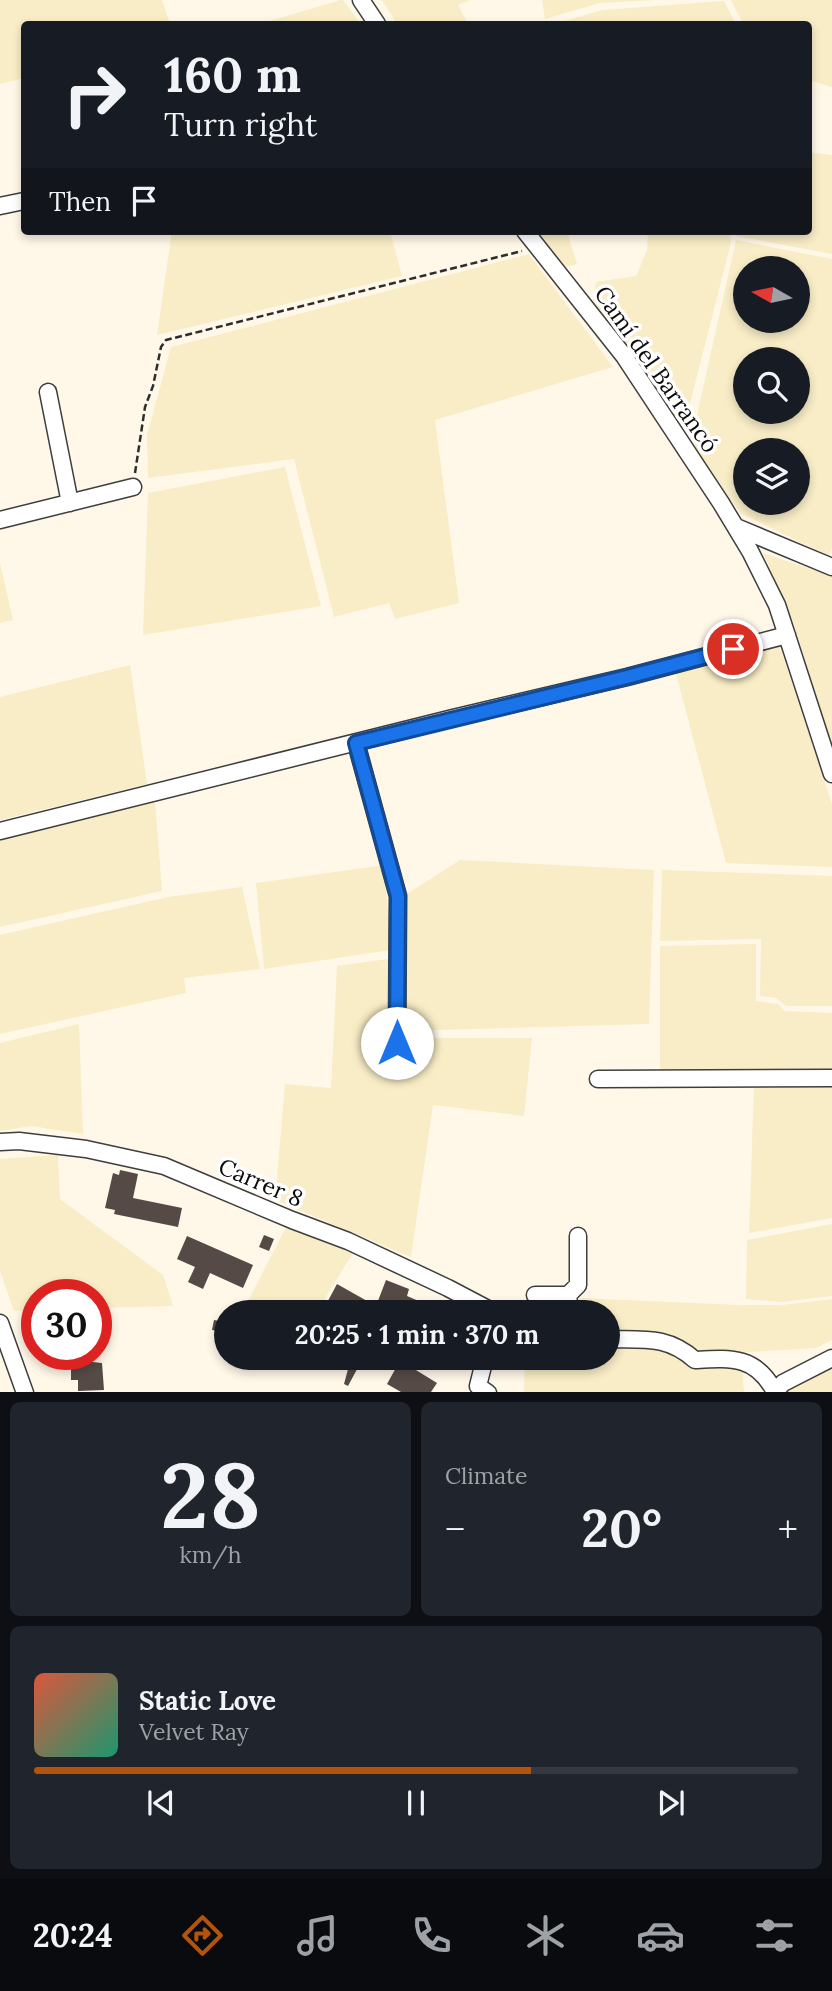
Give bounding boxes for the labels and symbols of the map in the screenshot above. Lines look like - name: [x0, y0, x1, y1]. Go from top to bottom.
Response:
- north arrow: [733, 256, 810, 332]
- street label: Camí del Barrancó: [589, 280, 725, 458]
- pin: [703, 619, 763, 679]
- position arrow: [360, 1006, 434, 1080]
- street label: Carrer 8: [214, 1151, 308, 1213]
- speed limit sign: 30: [21, 1279, 112, 1370]

